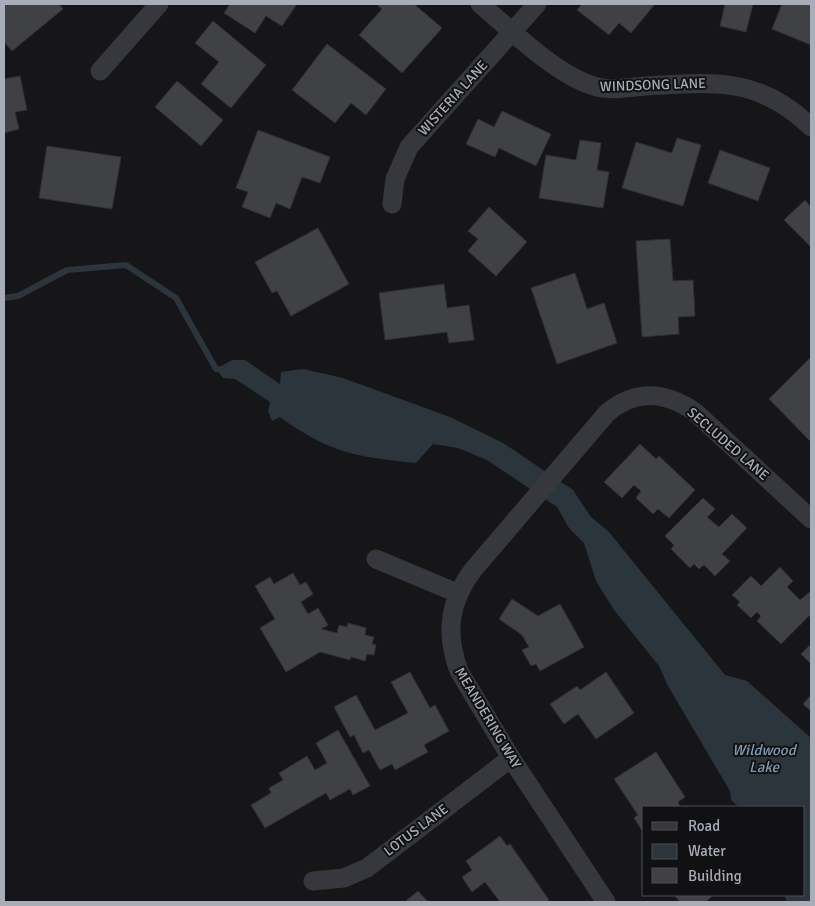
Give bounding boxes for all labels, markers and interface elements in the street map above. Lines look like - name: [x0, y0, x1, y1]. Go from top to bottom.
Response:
- street label: WISTERIA LANE: [415, 57, 491, 139]
- street label: WINDSONG LANE: [600, 75, 706, 95]
- street label: SECLUDED LANE: [684, 404, 772, 484]
- street label: MEANDERING WAY: [451, 664, 525, 772]
- water label: Wildwood Lake: [732, 741, 798, 776]
- street label: LOTUS LANE: [381, 800, 452, 860]
- legend: [642, 806, 805, 896]
- text: Road: [688, 817, 720, 835]
- text: Water: [688, 842, 726, 860]
- text: Building: [688, 867, 742, 885]

